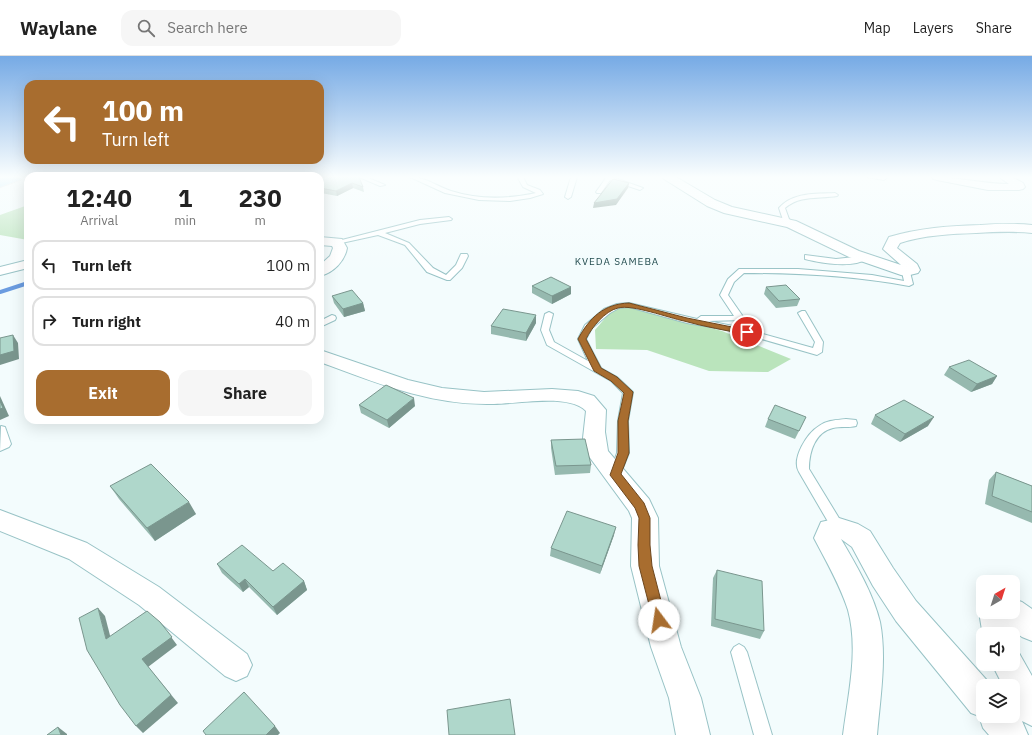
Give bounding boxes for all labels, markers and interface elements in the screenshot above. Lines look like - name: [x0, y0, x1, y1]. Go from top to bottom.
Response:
- search box: [121, 10, 401, 46]
- text: Waylane: [20, 16, 97, 40]
- icon: search: [135, 17, 157, 39]
- text: Search here: [167, 18, 248, 37]
- text: Map: [864, 19, 891, 37]
- text: Layers: [913, 19, 954, 37]
- text: Share: [976, 19, 1012, 37]
- text: 100 m: [102, 92, 184, 129]
- icon: left: [36, 96, 88, 148]
- text: Turn left: [102, 128, 170, 151]
- text: 12:40: [66, 182, 132, 214]
- text: 1: [178, 182, 192, 214]
- text: 230: [238, 182, 282, 214]
- text: Arrival: [80, 212, 118, 229]
- text: min: [174, 212, 196, 229]
- text: m: [254, 212, 266, 229]
- icon: left: [38, 254, 60, 276]
- district label: KVEDA SAMEBA: [575, 255, 659, 268]
- text: Turn left: [72, 256, 132, 275]
- text: 100 m: [266, 256, 310, 275]
- icon: right: [38, 310, 60, 332]
- text: Turn right: [72, 312, 141, 331]
- text: 40 m: [275, 312, 310, 331]
- pin: [730, 315, 764, 349]
- icon: arrive: [736, 321, 758, 343]
- button: Exit: [36, 370, 170, 416]
- button: Share: [178, 370, 312, 416]
- north arrow: [976, 575, 1020, 619]
- map controls: [976, 575, 1020, 723]
- position arrow: [638, 599, 680, 641]
- button: sound: [976, 627, 1020, 671]
- button: layers: [976, 679, 1020, 723]

